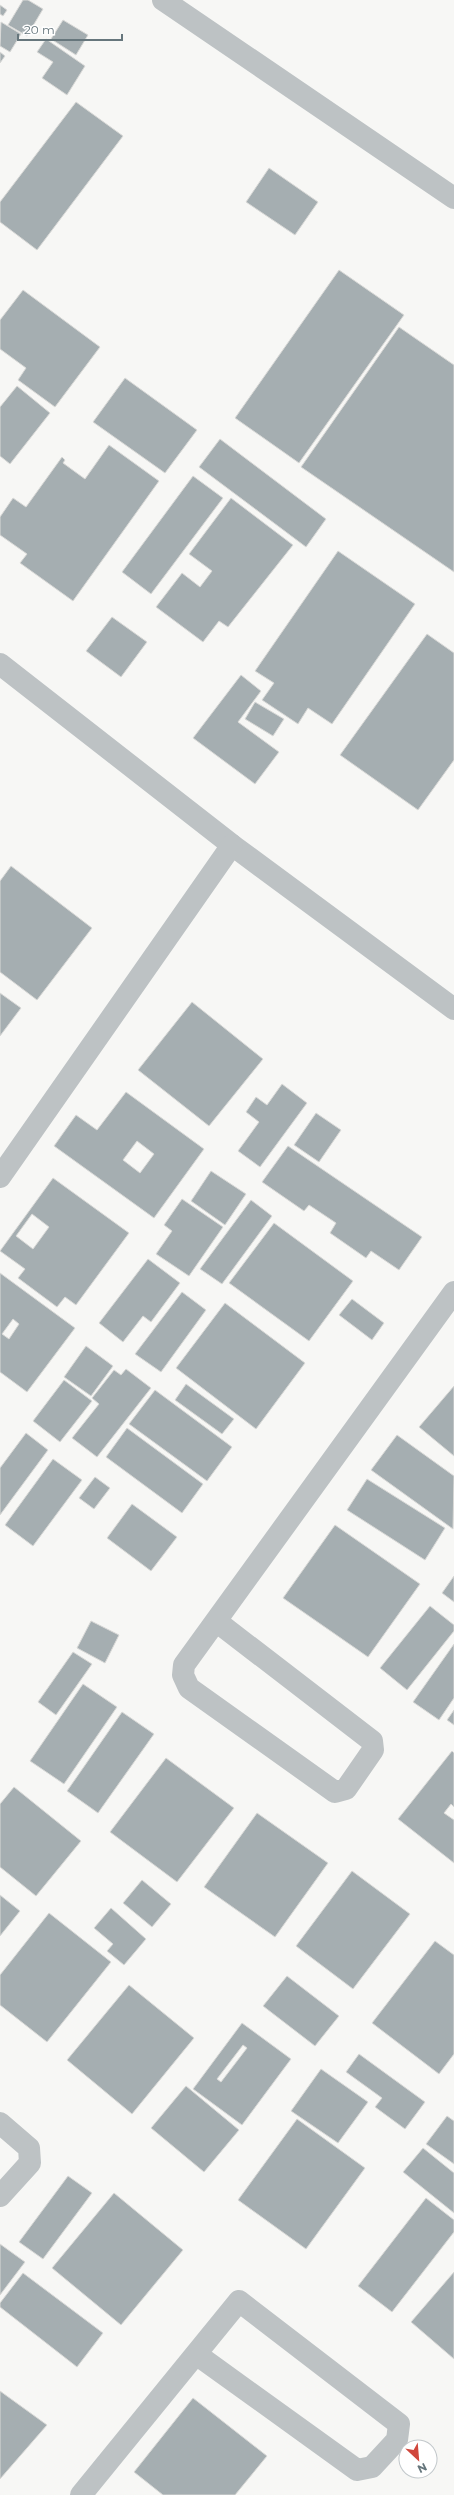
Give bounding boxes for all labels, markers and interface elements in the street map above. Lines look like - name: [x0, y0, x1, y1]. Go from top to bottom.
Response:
- scale bar: [18, 16, 122, 42]
- text: 20 m: [24, 22, 55, 37]
- north arrow: [398, 2439, 438, 2479]
- text: N: [415, 2460, 429, 2476]

